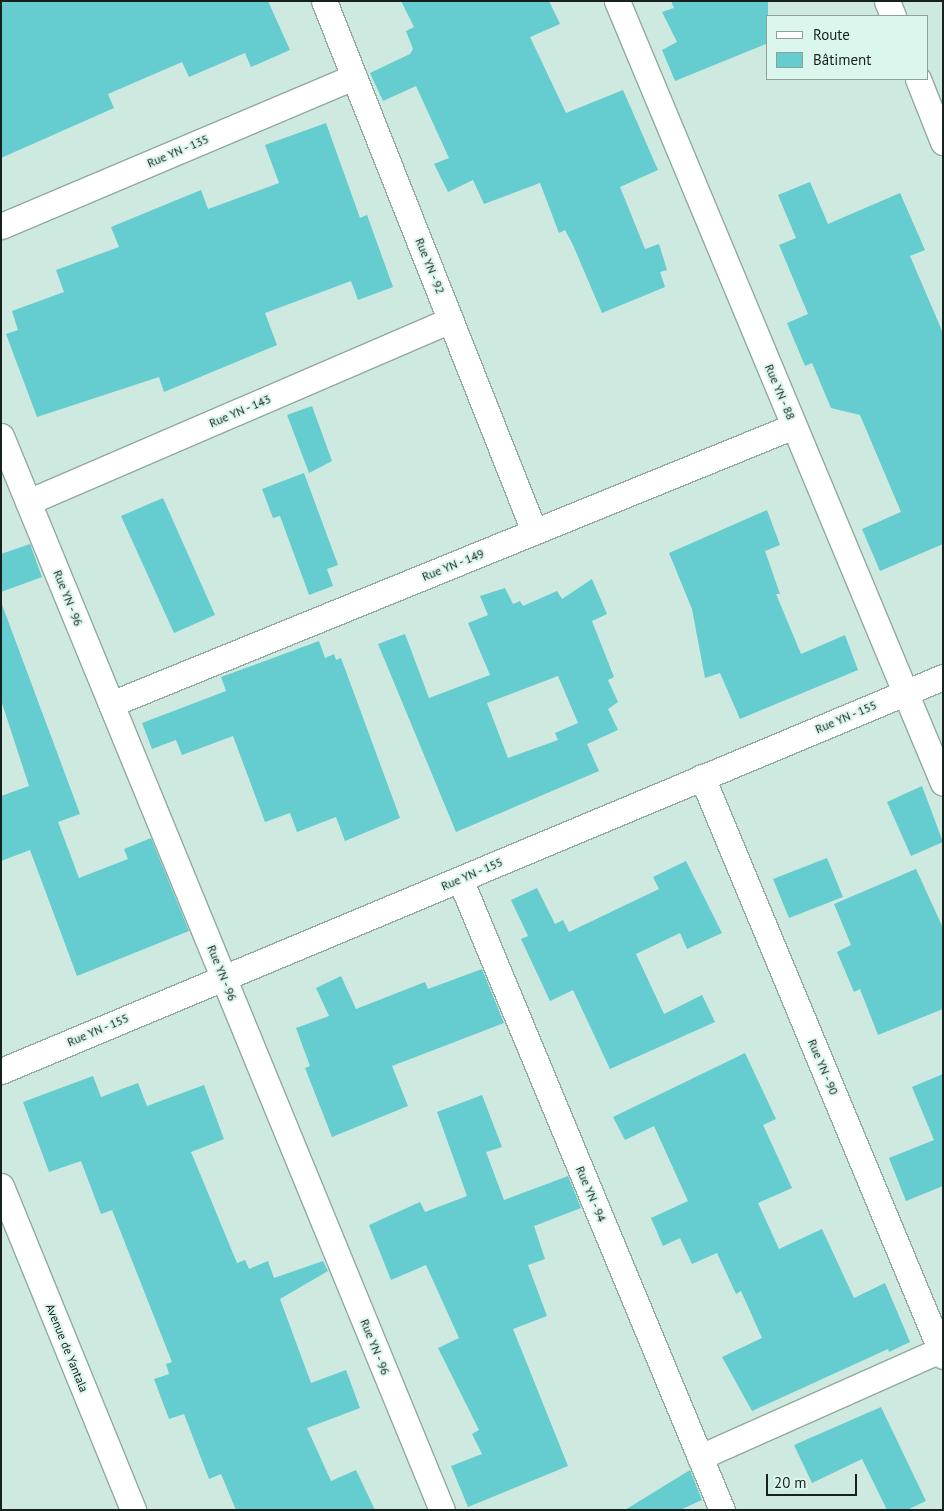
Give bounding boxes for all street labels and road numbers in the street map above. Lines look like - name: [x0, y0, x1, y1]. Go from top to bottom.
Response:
- street label: Rue YN - 135: [144, 131, 212, 171]
- street label: Rue YN - 92: [412, 235, 448, 297]
- street label: Rue YN - 88: [761, 361, 799, 423]
- street label: Rue YN - 143: [206, 391, 274, 431]
- street label: Rue YN - 149: [419, 546, 487, 584]
- street label: Rue YN - 96: [50, 567, 86, 629]
- street label: Rue YN - 155: [812, 697, 880, 737]
- street label: Rue YN - 155: [438, 854, 506, 894]
- street label: Rue YN - 96: [204, 942, 240, 1004]
- street label: Rue YN - 155: [64, 1010, 132, 1050]
- street label: Rue YN - 90: [804, 1036, 842, 1098]
- street label: Rue YN - 94: [572, 1163, 610, 1225]
- street label: Avenue de Yantala: [43, 1302, 91, 1394]
- street label: Rue YN - 96: [357, 1316, 393, 1378]

